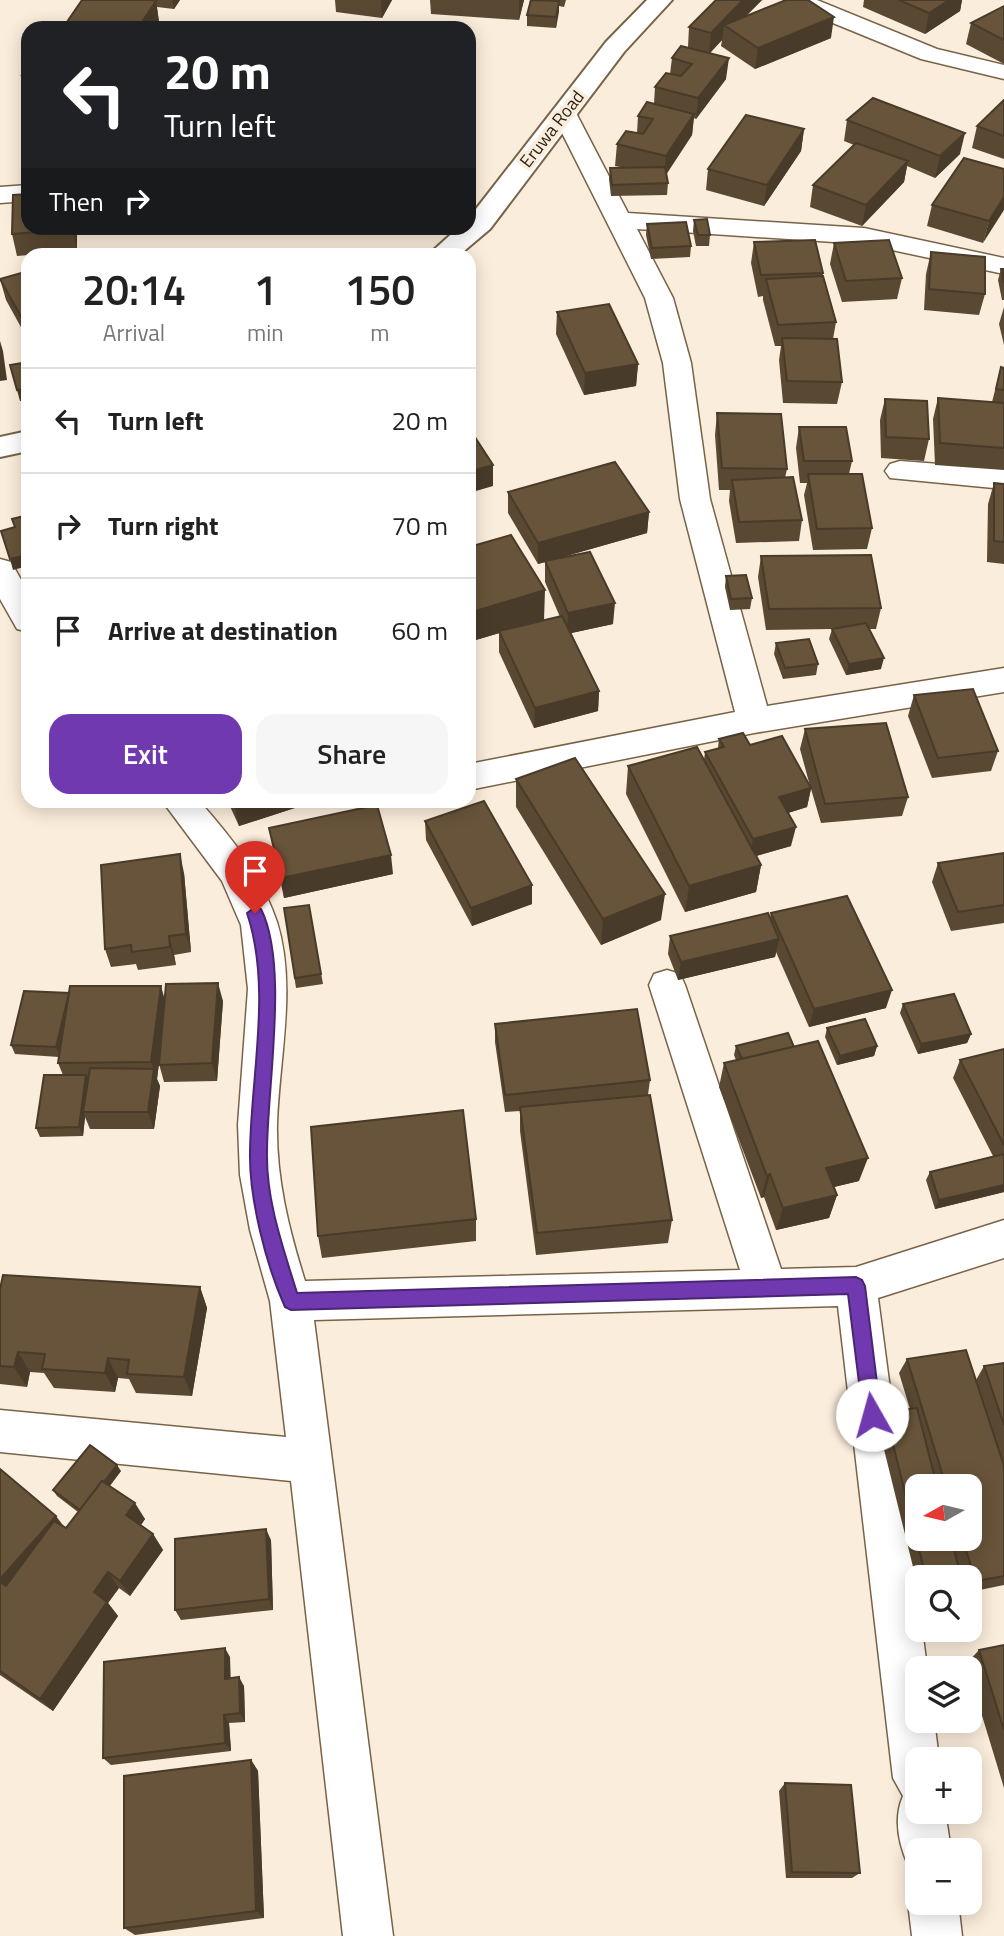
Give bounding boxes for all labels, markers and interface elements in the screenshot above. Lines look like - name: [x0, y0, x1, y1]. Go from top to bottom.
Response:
- text: 20 m: [164, 33, 271, 108]
- icon: left: [49, 49, 140, 140]
- street label: Eruwa Road: [513, 84, 590, 173]
- text: Turn left: [164, 101, 276, 149]
- text: Then: [49, 182, 104, 221]
- icon: right: [118, 182, 156, 220]
- text: 20:14: [82, 257, 186, 321]
- text: 1: [254, 257, 277, 321]
- text: 150: [345, 257, 415, 321]
- text: Arrival: [103, 315, 165, 350]
- text: min: [247, 315, 284, 350]
- text: m: [370, 315, 389, 350]
- text: Turn left: [108, 401, 203, 440]
- text: 20 m: [391, 401, 448, 440]
- icon: left: [49, 402, 87, 440]
- text: Turn right: [108, 506, 219, 545]
- text: 70 m: [391, 506, 448, 545]
- icon: right: [49, 507, 87, 545]
- text: Arrive at destination: [108, 611, 338, 650]
- text: 60 m: [391, 611, 448, 650]
- icon: arrive: [49, 612, 87, 650]
- button: Exit: [49, 714, 242, 794]
- button: Share: [256, 714, 448, 794]
- pin: [225, 841, 285, 913]
- icon: arrive: [236, 852, 274, 890]
- position arrow: [835, 1378, 909, 1452]
- north arrow: [905, 1474, 982, 1550]
- map controls: [905, 1474, 982, 1915]
- button: search: [905, 1565, 982, 1642]
- button: layers: [905, 1656, 982, 1733]
- button: +: [905, 1747, 982, 1824]
- button: −: [905, 1838, 982, 1915]

